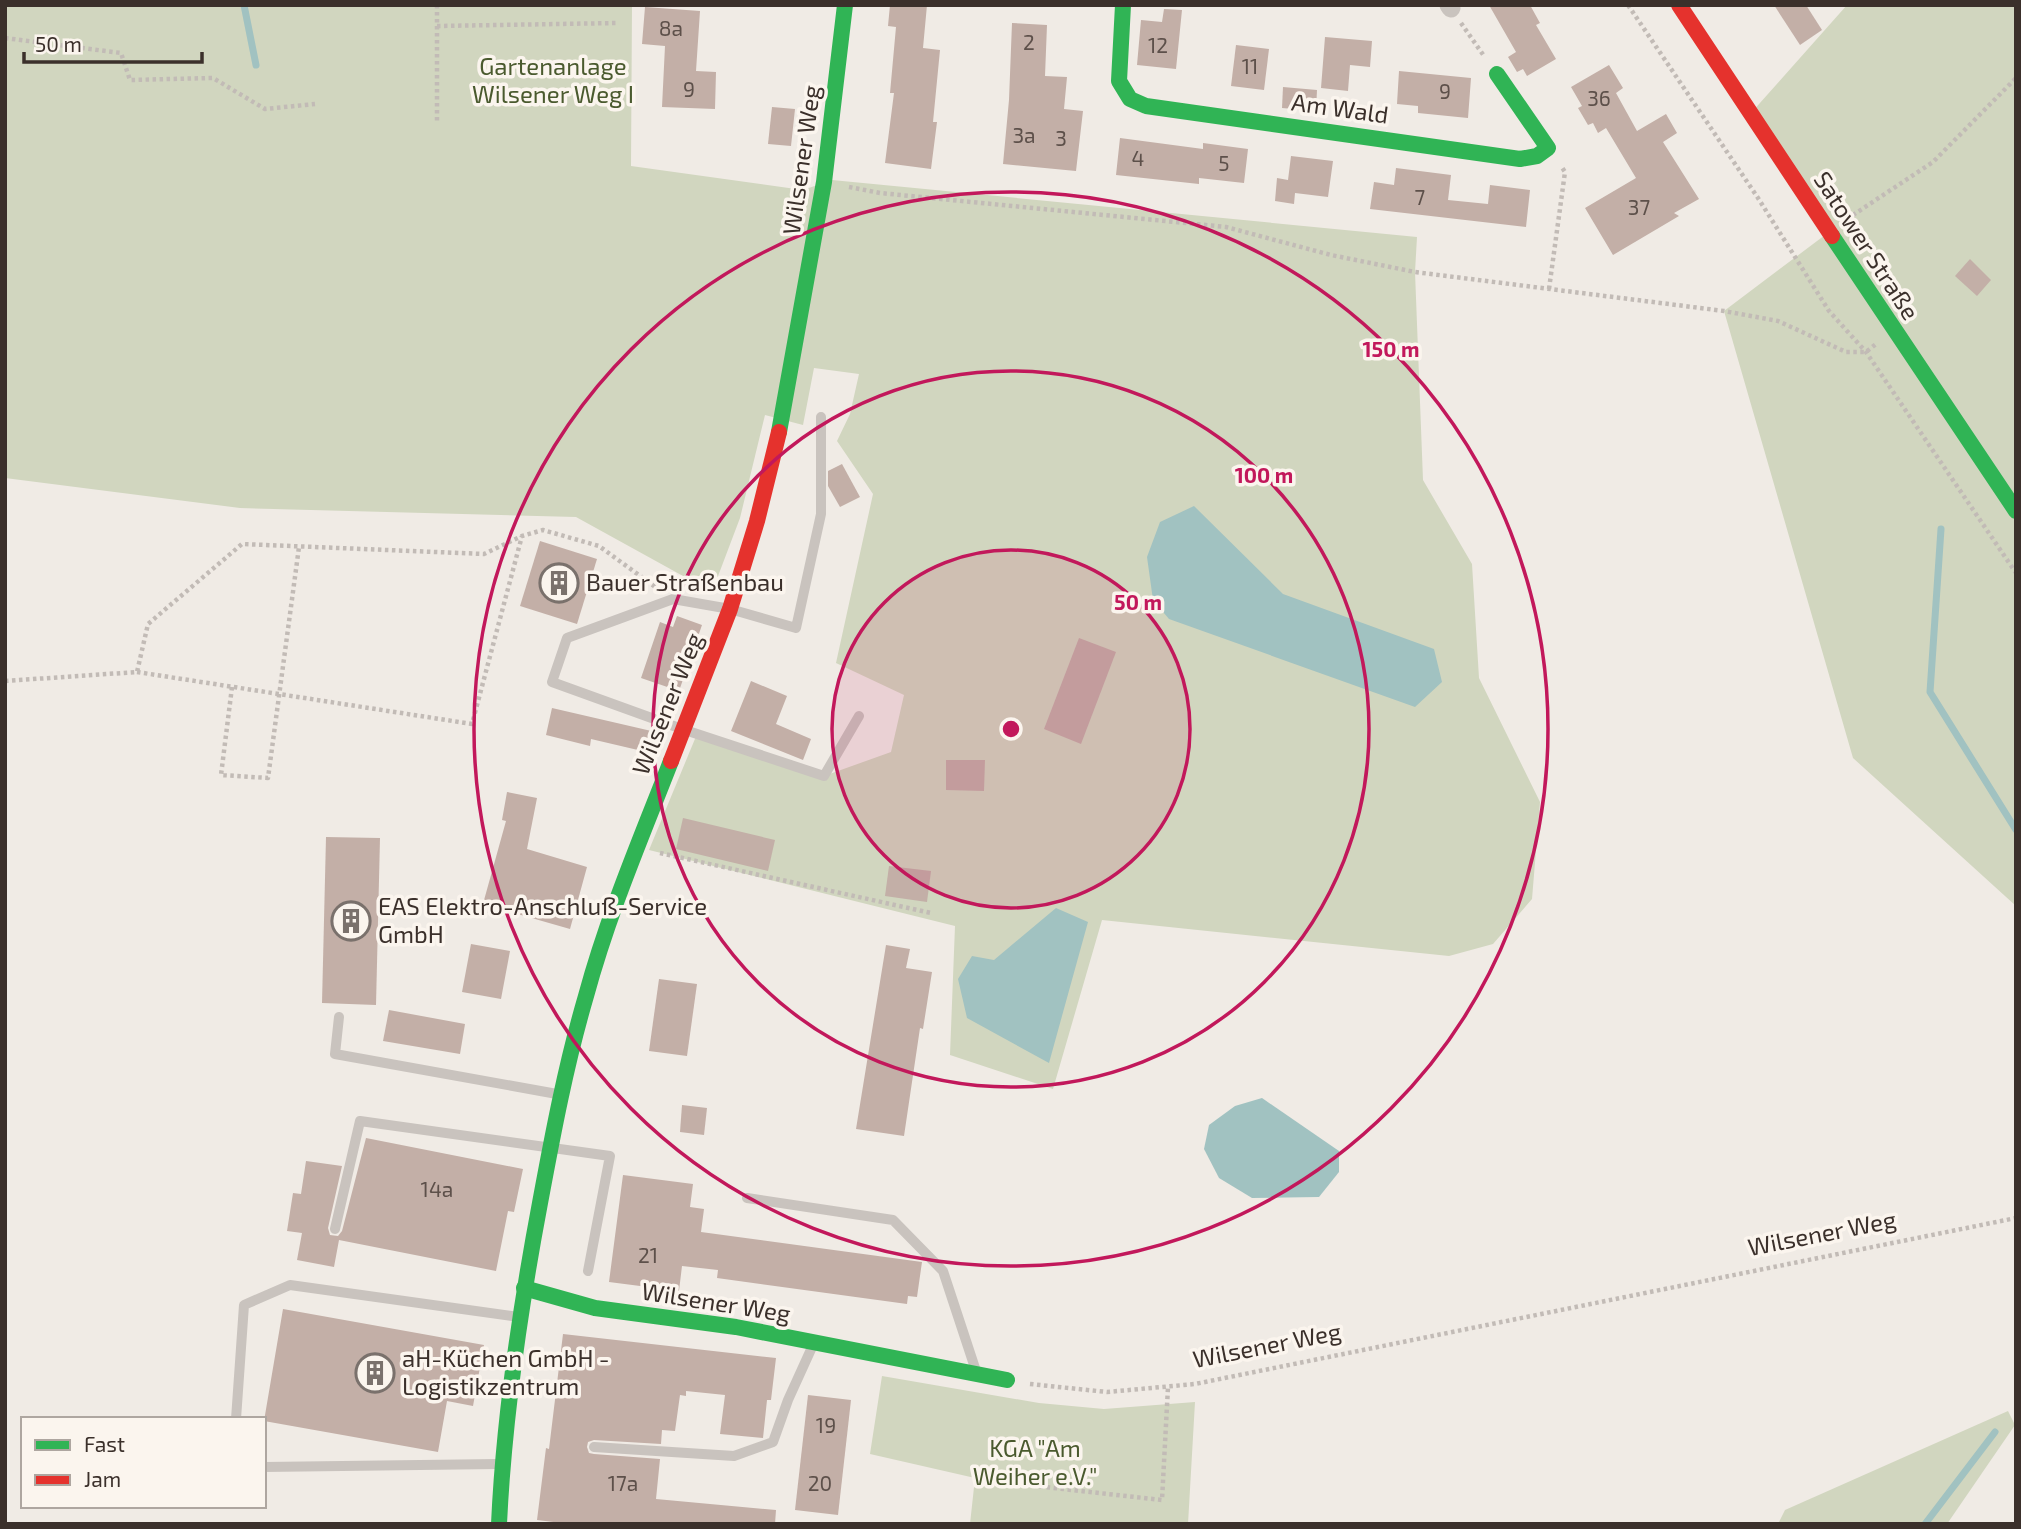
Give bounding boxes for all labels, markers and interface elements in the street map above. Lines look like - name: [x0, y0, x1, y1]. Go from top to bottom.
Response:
- house number: 8a: [659, 15, 683, 40]
- scale bar: [24, 21, 203, 65]
- house number: 2: [1023, 29, 1035, 54]
- text: 50 m: [35, 31, 82, 56]
- house number: 12: [1148, 32, 1168, 57]
- park label: Gartenanlage Wilsener Weg I: [472, 51, 634, 108]
- house number: 11: [1242, 53, 1258, 78]
- house number: 9: [683, 76, 695, 101]
- house number: 9: [1439, 78, 1451, 103]
- street label: Wilsener Weg: [776, 83, 825, 236]
- house number: 36: [1587, 85, 1611, 110]
- street label: Am Wald: [1290, 86, 1391, 129]
- house number: 3a: [1012, 122, 1036, 147]
- house number: 3: [1055, 125, 1067, 150]
- house number: 4: [1132, 145, 1144, 170]
- house number: 5: [1218, 150, 1230, 175]
- street label: Satower Straße: [1809, 166, 1926, 325]
- house number: 7: [1415, 184, 1426, 209]
- house number: 37: [1628, 194, 1650, 219]
- text: 150 m: [1363, 336, 1419, 361]
- text: 100 m: [1235, 462, 1293, 487]
- building icon: Bauer Straßenbau: [538, 562, 580, 604]
- place label: Bauer Straßenbau: [586, 567, 784, 596]
- text: 50 m: [1114, 589, 1162, 614]
- street label: Wilsener Weg: [625, 628, 708, 779]
- centre of rings: [999, 717, 1023, 741]
- place label: EAS Elektro-Anschluß-Service GmbH: [378, 891, 707, 948]
- building icon: EAS Elektro-Anschluß-Service GmbH: [330, 900, 372, 942]
- house number: 14a: [421, 1176, 453, 1201]
- street label: Wilsener Weg: [1745, 1204, 1898, 1261]
- house number: 21: [638, 1242, 658, 1267]
- street label: Wilsener Weg: [640, 1275, 793, 1328]
- street label: Wilsener Weg: [1190, 1316, 1343, 1373]
- place label: aH-Küchen GmbH - Logistikzentrum: [402, 1343, 610, 1400]
- building icon: aH-Küchen GmbH - Logistikzentrum: [354, 1352, 396, 1394]
- house number: 19: [816, 1412, 836, 1437]
- legend: [21, 1417, 266, 1508]
- text: Fast: [84, 1431, 125, 1456]
- park label: KGA "Am Weiher e.V.": [973, 1433, 1097, 1490]
- text: Jam: [84, 1466, 121, 1491]
- house number: 17a: [608, 1470, 638, 1495]
- house number: 20: [808, 1470, 832, 1495]

